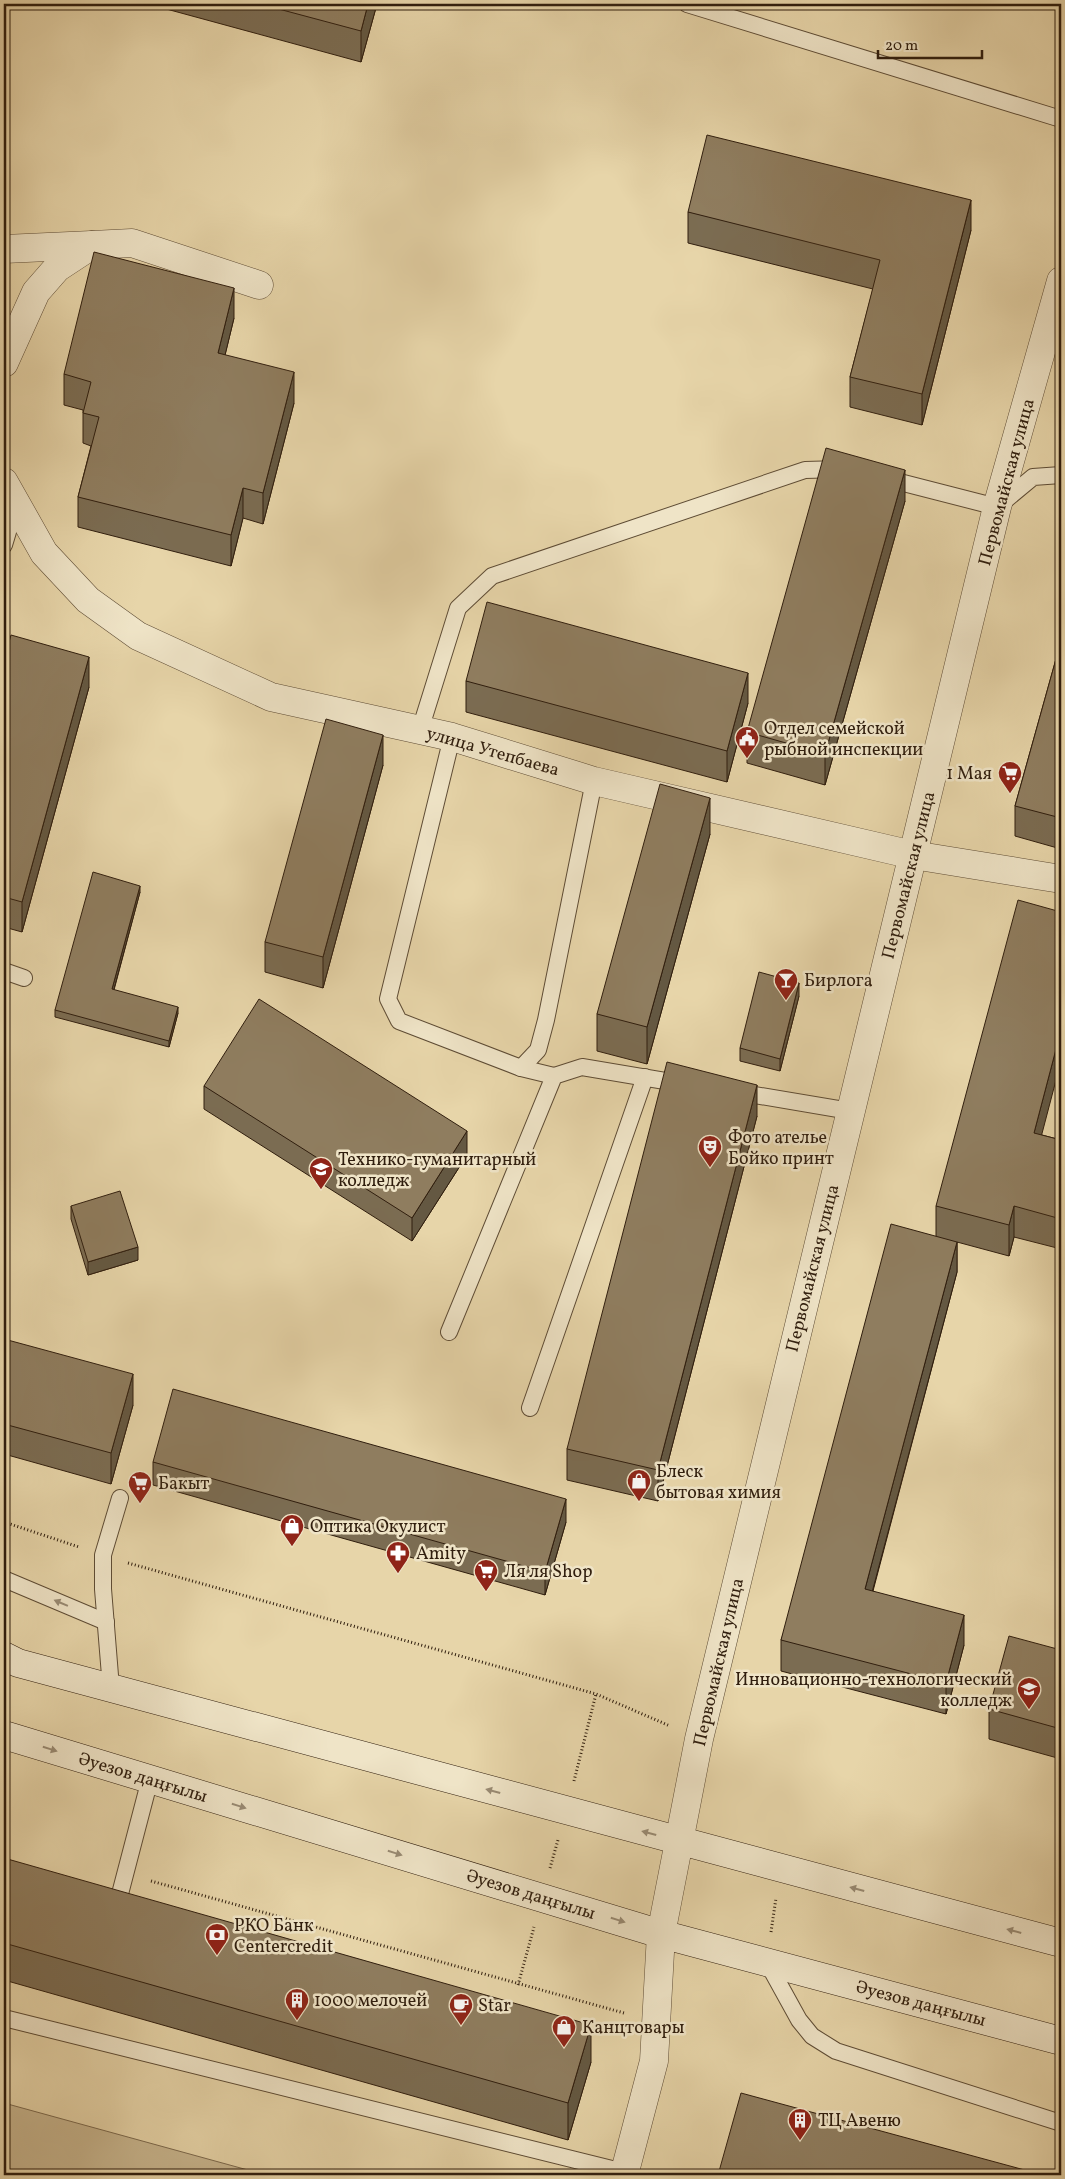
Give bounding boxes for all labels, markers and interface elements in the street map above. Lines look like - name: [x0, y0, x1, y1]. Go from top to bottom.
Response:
- scale bar: [878, 28, 981, 60]
- text: 20 m: [885, 36, 918, 57]
- street label: Первомайская улица: [973, 396, 1042, 569]
- place label: Отдел семейской рыбной инспекции: [764, 717, 923, 763]
- street label: улица Утепбаева: [423, 721, 562, 783]
- public building icon: Отдел семейской рыбной инспекции: [734, 725, 760, 759]
- supermarket icon: 1 Мая: [997, 760, 1023, 794]
- place label: 1 Мая: [946, 762, 992, 787]
- street label: Первомайская улица: [877, 789, 942, 962]
- bar icon: Бирлога: [773, 967, 799, 1001]
- place label: Бирлога: [804, 969, 873, 994]
- place label: Фото ателье Бойко принт: [728, 1126, 834, 1172]
- theatre icon: Фото ателье Бойко принт: [697, 1134, 723, 1168]
- place label: Технико-гуманитарный колледж: [338, 1148, 536, 1194]
- school or university icon: Технико-гуманитарный колледж: [308, 1156, 334, 1190]
- street label: Первомайская улица: [781, 1182, 846, 1355]
- place label: Блеск бытовая химия: [656, 1460, 781, 1506]
- shop icon: Блеск бытовая химия: [626, 1468, 652, 1502]
- supermarket icon: Бакыт: [127, 1470, 153, 1504]
- place label: Бакыт: [158, 1472, 209, 1497]
- shop icon: Оптика Окулист: [279, 1513, 305, 1547]
- place label: Оптика Окулист: [310, 1515, 446, 1540]
- pharmacy icon: Amity: [385, 1540, 411, 1574]
- place label: Amity: [416, 1542, 466, 1567]
- supermarket icon: Ля ля Shop: [473, 1558, 499, 1592]
- place label: Ля ля Shop: [504, 1560, 593, 1585]
- street label: Первомайская улица: [688, 1576, 751, 1749]
- one-way arrow: [54, 1599, 68, 1607]
- place label: Инновационно-технологический колледж: [735, 1668, 1012, 1714]
- school or university icon: Инновационно-технологический колледж: [1016, 1676, 1042, 1710]
- one-way arrow: [43, 1745, 58, 1753]
- street label: Әуезов даңғылы: [75, 1747, 210, 1810]
- one-way arrow: [485, 1787, 500, 1795]
- one-way arrow: [232, 1803, 247, 1811]
- one-way arrow: [642, 1829, 657, 1837]
- one-way arrow: [388, 1850, 403, 1858]
- street label: Әуезов даңғылы: [463, 1864, 598, 1927]
- one-way arrow: [850, 1884, 865, 1892]
- place label: РКО Банк Centercredit: [234, 1914, 333, 1960]
- one-way arrow: [610, 1917, 625, 1925]
- bank icon: РКО Банк Centercredit: [204, 1922, 230, 1956]
- one-way arrow: [1007, 1926, 1022, 1934]
- street label: Әуезов даңғылы: [853, 1975, 989, 2034]
- building icon: 1000 мелочей: [284, 1987, 310, 2021]
- place label: 1000 мелочей: [314, 1989, 427, 2014]
- cafe icon: Star: [448, 1992, 474, 2026]
- place label: Star: [478, 1994, 511, 2019]
- shop icon: Канцтовары: [551, 2014, 577, 2048]
- place label: Канцтовары: [582, 2016, 685, 2041]
- building icon: ТЦ Авеню: [787, 2107, 813, 2141]
- place label: ТЦ Авеню: [818, 2109, 901, 2134]

